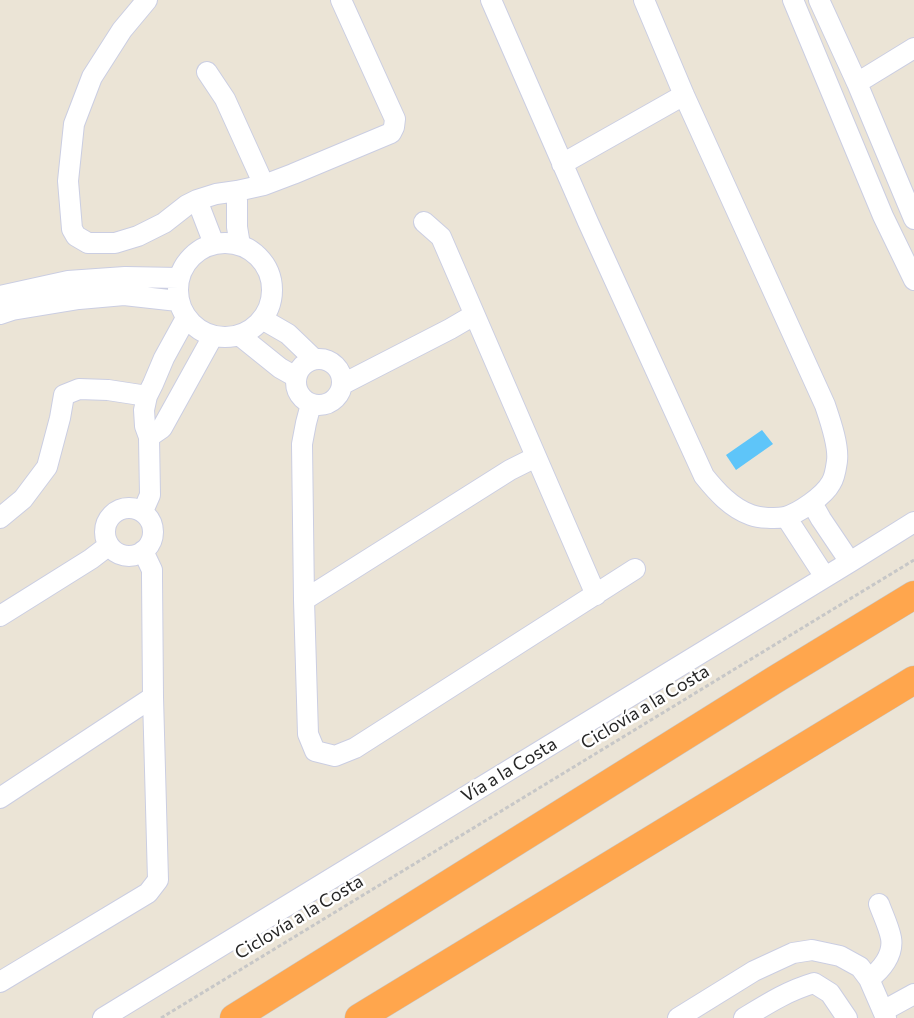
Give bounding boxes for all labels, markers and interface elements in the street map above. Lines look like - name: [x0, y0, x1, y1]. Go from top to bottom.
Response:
- street label: Ciclovía a la Costa: [577, 660, 713, 754]
- street label: Vía a la Costa: [457, 733, 561, 807]
- street label: Ciclovía a la Costa: [231, 870, 367, 964]

